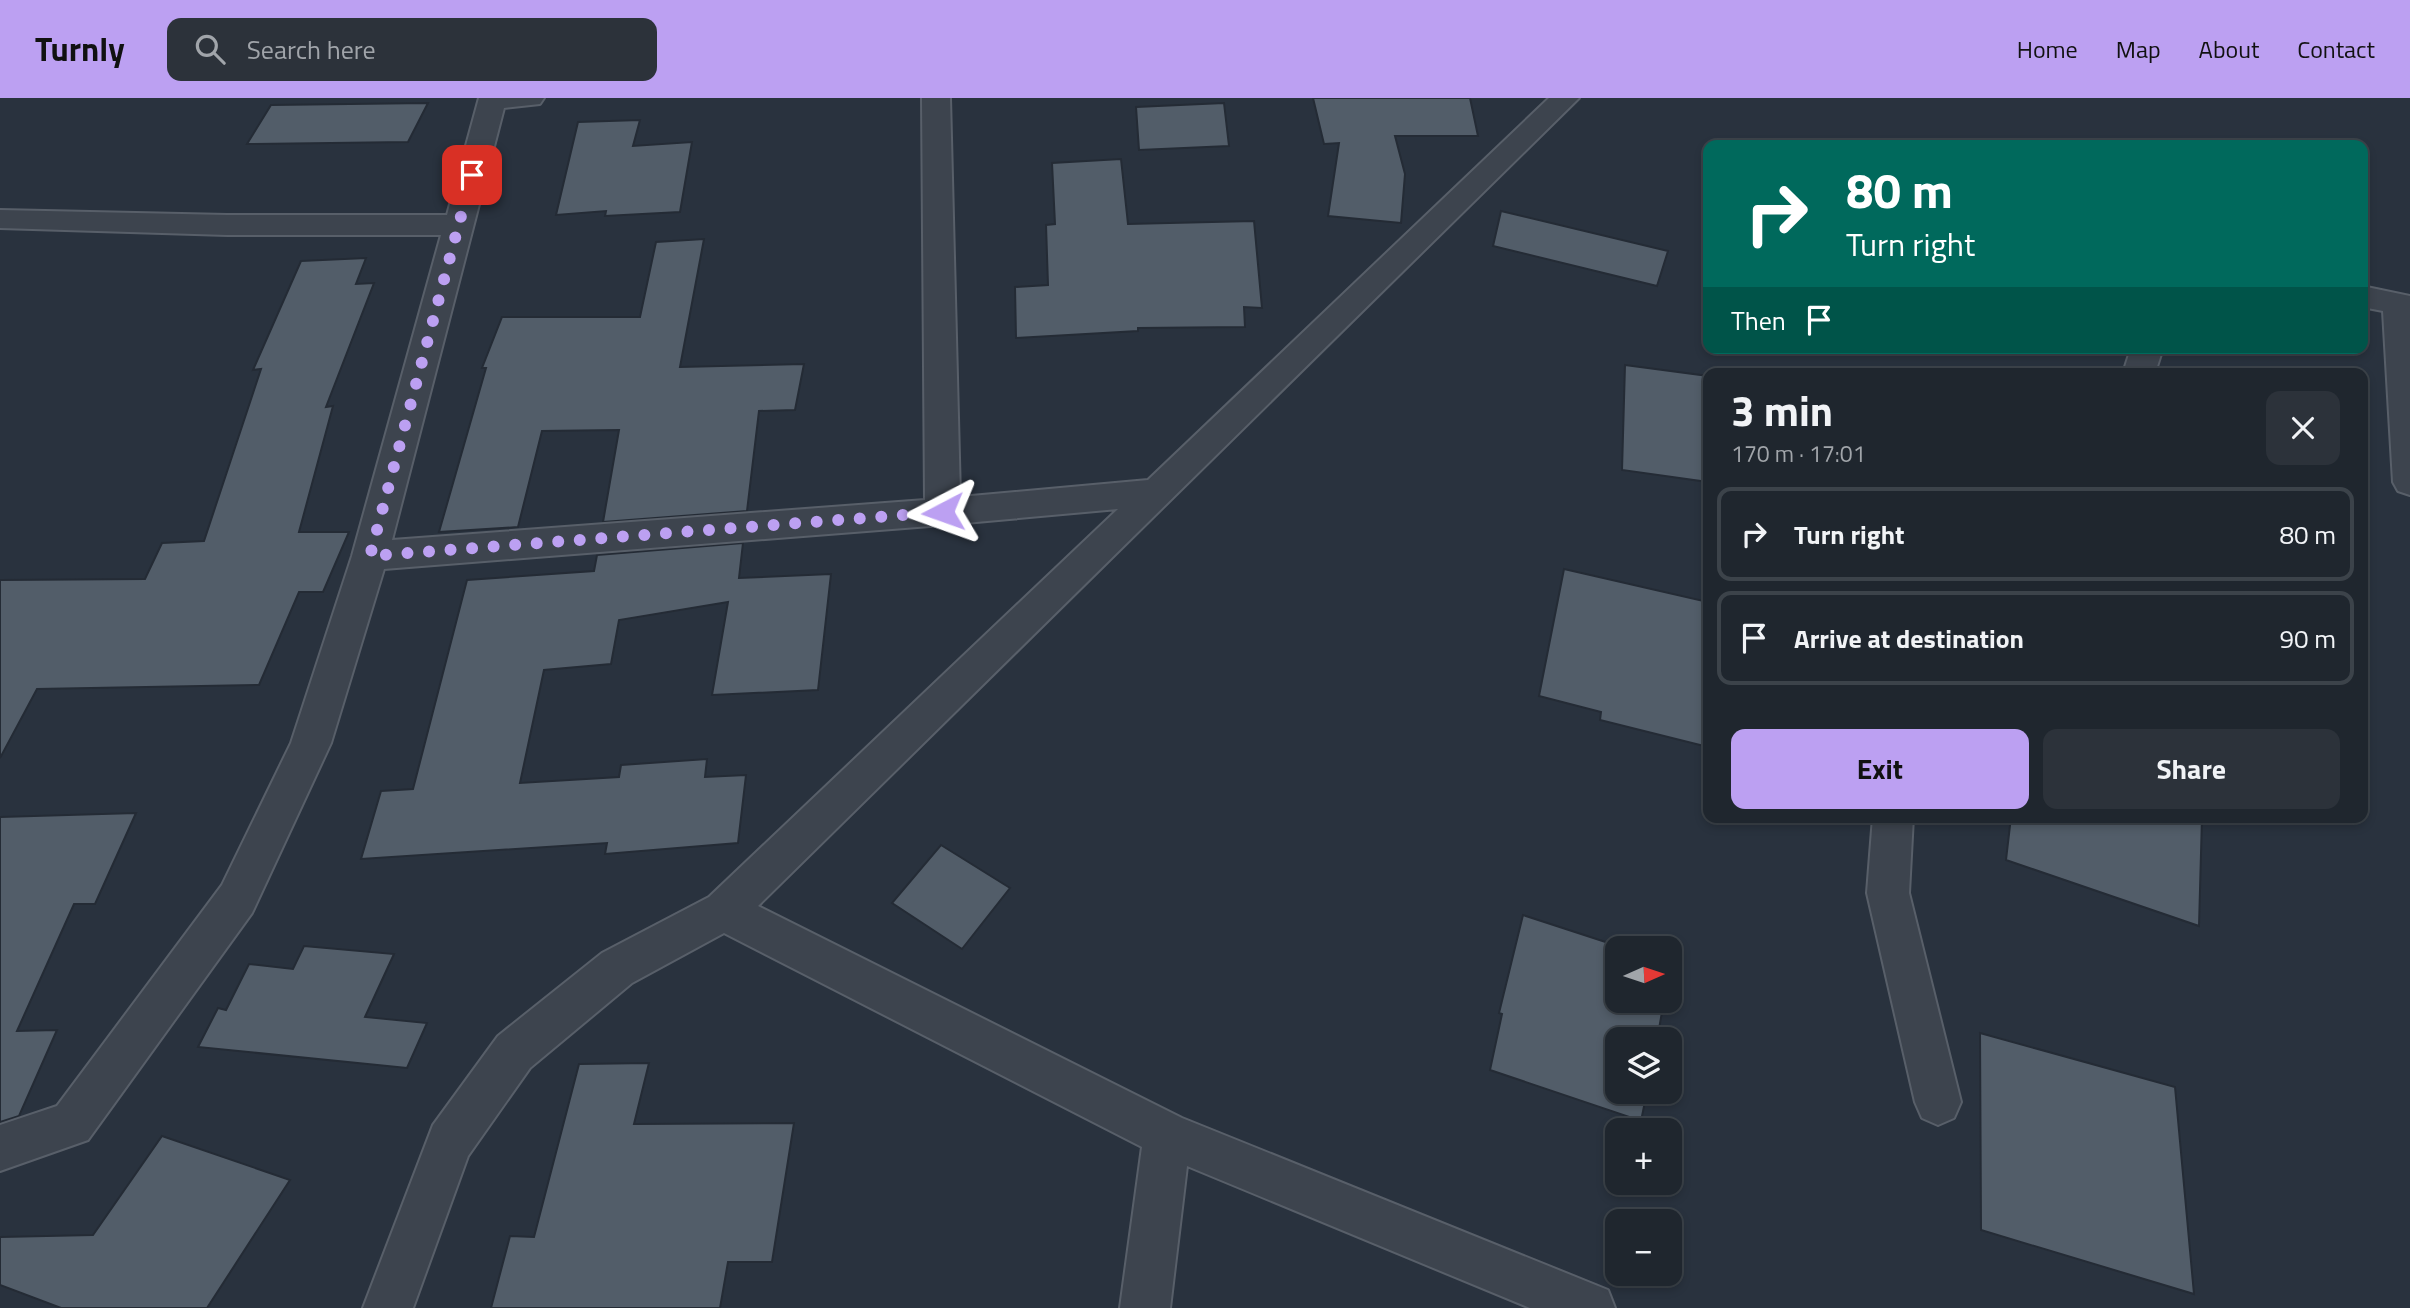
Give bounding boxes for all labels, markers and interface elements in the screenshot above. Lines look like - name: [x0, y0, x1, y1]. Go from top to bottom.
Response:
- search box: [167, 18, 657, 81]
- text: Turnly: [35, 24, 125, 74]
- icon: search: [191, 30, 229, 68]
- text: Search here: [247, 30, 376, 69]
- text: Home: [2017, 31, 2078, 67]
- text: Map: [2116, 31, 2161, 67]
- text: About: [2199, 31, 2259, 67]
- text: Contact: [2297, 31, 2375, 67]
- pin: [442, 145, 502, 205]
- text: 80 m: [1846, 152, 1953, 227]
- icon: arrive: [453, 156, 491, 194]
- icon: right: [1731, 168, 1822, 259]
- text: Turn right: [1846, 220, 1975, 268]
- text: Then: [1731, 301, 1786, 340]
- icon: arrive: [1800, 301, 1838, 339]
- text: 3 min: [1731, 378, 1833, 442]
- button: close: [2266, 391, 2340, 465]
- text: 170 m · 17:01: [1731, 436, 1866, 471]
- position arrow: [906, 475, 980, 549]
- icon: right: [1735, 515, 1773, 553]
- text: Turn right: [1794, 515, 1905, 554]
- text: 80 m: [2279, 515, 2336, 554]
- icon: arrive: [1735, 619, 1773, 657]
- text: Arrive at destination: [1794, 619, 2024, 658]
- text: 90 m: [2279, 619, 2336, 658]
- button: Exit: [1731, 729, 2029, 809]
- button: Share: [2043, 729, 2340, 809]
- north arrow: [1605, 936, 1682, 1013]
- map controls: [1605, 936, 1682, 1286]
- button: layers: [1605, 1027, 1682, 1104]
- button: +: [1605, 1118, 1682, 1195]
- button: −: [1605, 1209, 1682, 1286]

